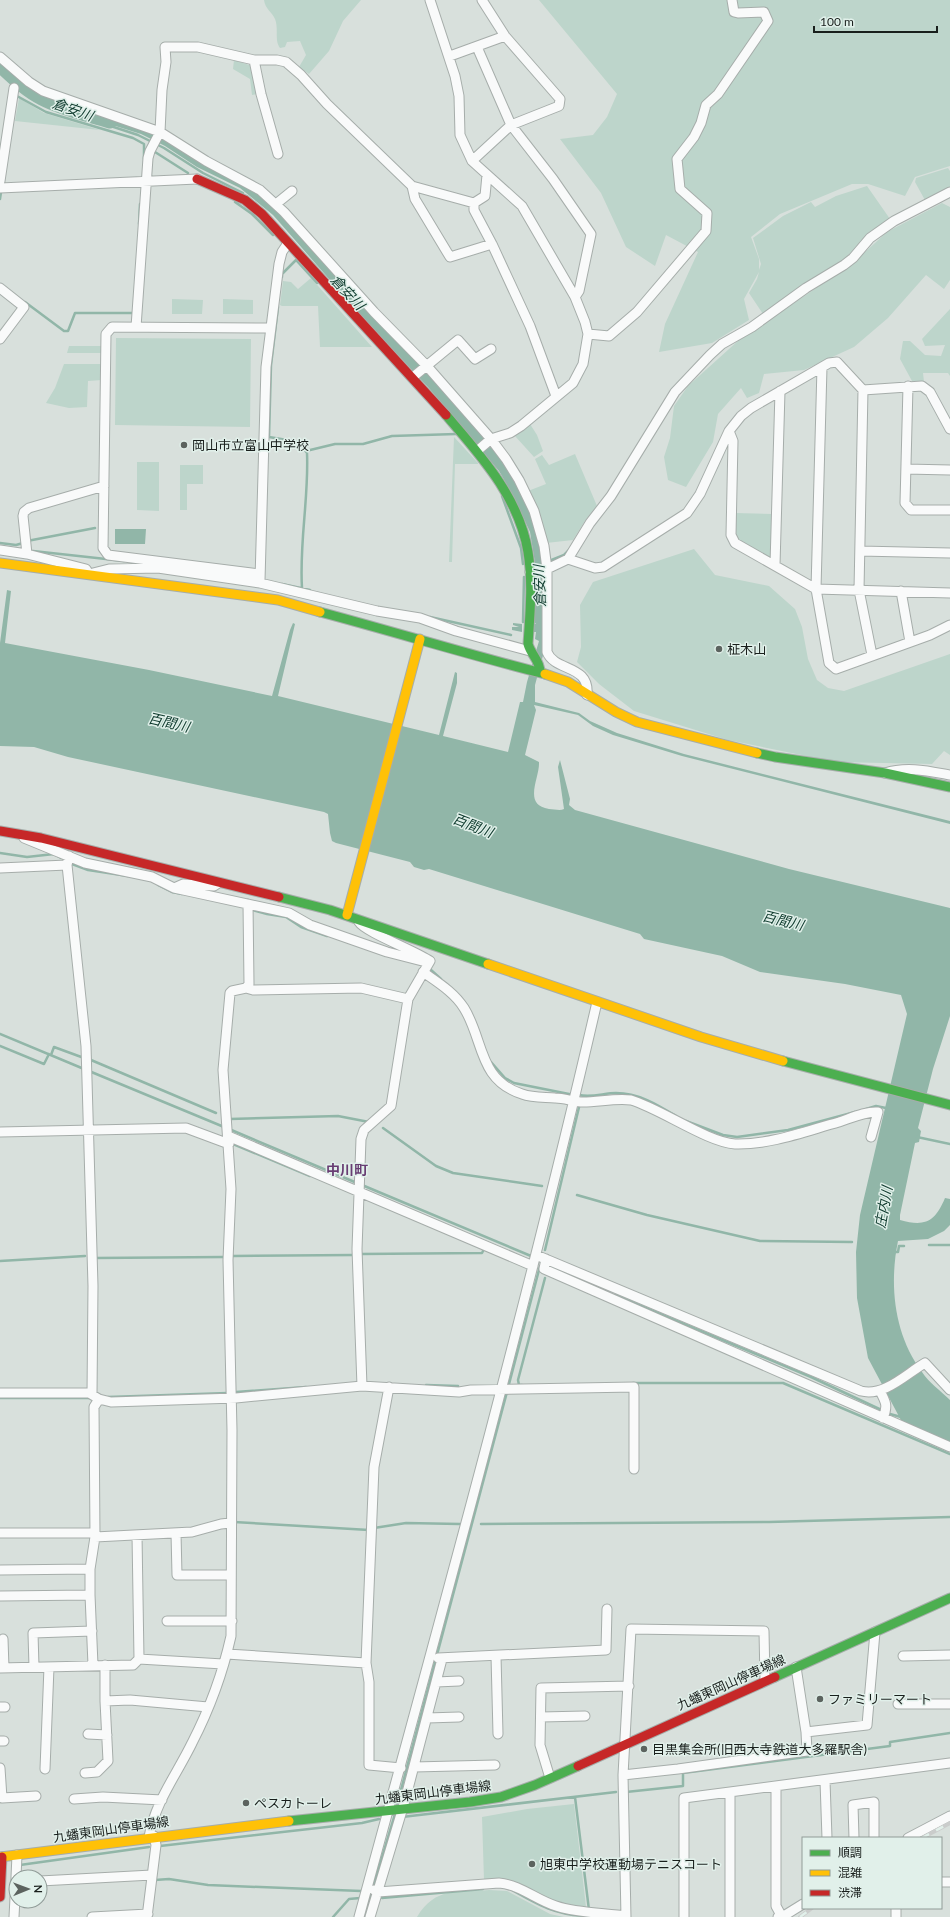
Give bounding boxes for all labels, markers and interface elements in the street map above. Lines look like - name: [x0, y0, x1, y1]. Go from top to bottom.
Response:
- scale bar: [814, 8, 937, 34]
- text: 100 m: [820, 14, 854, 29]
- water label: 倉安川: [50, 94, 98, 125]
- water label: 倉安川: [327, 271, 370, 315]
- place label: 岡山市立富山中学校: [192, 437, 309, 453]
- marker: 岡山市立富山中学校: [179, 440, 189, 450]
- water label: 倉安川: [530, 563, 548, 607]
- place label: 柾木山: [727, 641, 766, 657]
- marker: 柾木山: [714, 644, 724, 654]
- water label: 百間川: [147, 709, 193, 735]
- water label: 百間川: [450, 810, 498, 841]
- water label: 百間川: [761, 907, 807, 934]
- district label: 中川町: [326, 1161, 368, 1178]
- water label: 庄内川: [871, 1183, 895, 1229]
- street label: 九蟠東岡山停車場線: [674, 1651, 788, 1713]
- place label: ファミリーマート: [828, 1691, 932, 1707]
- marker: ファミリーマート: [815, 1694, 825, 1704]
- place label: 目黒集会所(旧西大寺鉄道大多羅駅舎): [652, 1741, 867, 1757]
- marker: 目黒集会所(旧西大寺鉄道大多羅駅舎): [639, 1744, 649, 1754]
- street label: 九蟠東岡山停車場線: [374, 1777, 492, 1807]
- place label: ペスカトーレ: [254, 1795, 332, 1811]
- marker: ペスカトーレ: [241, 1798, 251, 1808]
- street label: 九蟠東岡山停車場線: [52, 1813, 170, 1845]
- legend: [802, 1837, 942, 1909]
- text: 順調: [838, 1845, 862, 1860]
- place label: 旭東中学校運動場テニスコート: [540, 1856, 722, 1872]
- marker: 旭東中学校運動場テニスコート: [527, 1859, 537, 1869]
- text: 混雑: [838, 1865, 862, 1880]
- north arrow: [8, 1869, 48, 1909]
- text: N: [32, 1884, 45, 1893]
- text: 渋滞: [838, 1885, 862, 1900]

